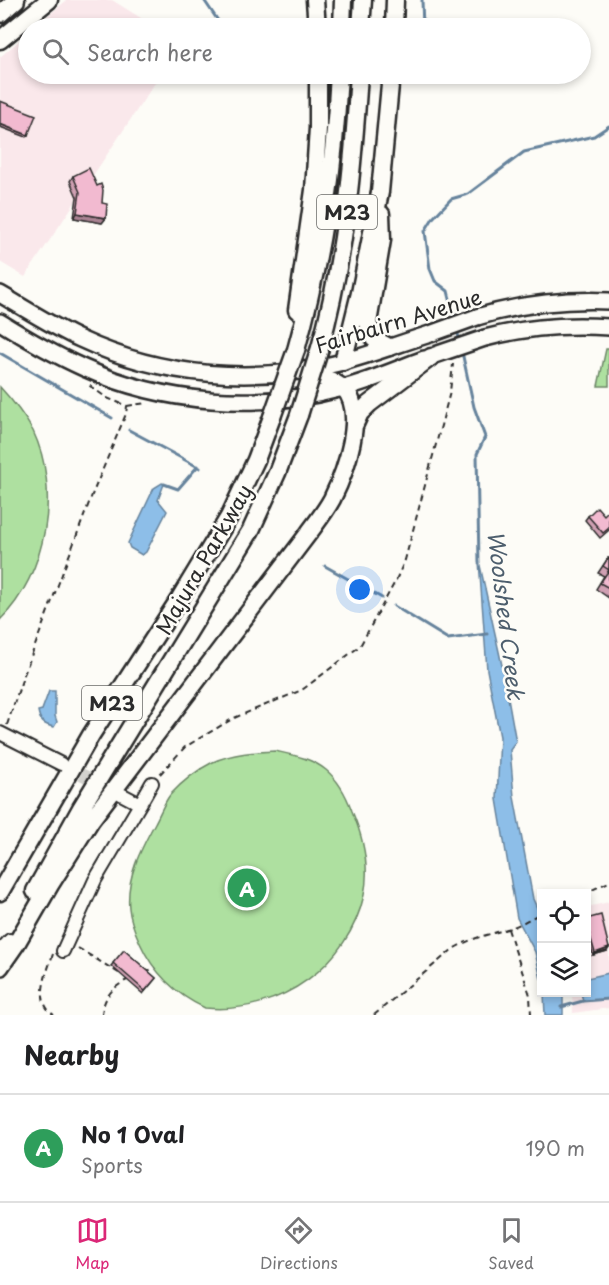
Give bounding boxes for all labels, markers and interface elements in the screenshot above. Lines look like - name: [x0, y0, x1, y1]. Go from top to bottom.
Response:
- search box: [18, 18, 591, 84]
- icon: search: [39, 35, 72, 68]
- text: Search here: [87, 35, 213, 68]
- road number: M23: [317, 195, 377, 229]
- street label: Fairbairn Avenue: [311, 279, 485, 361]
- street label: Majura Parkway: [147, 478, 259, 640]
- water label: Woolshed Creek: [480, 529, 534, 703]
- your location: [345, 575, 374, 604]
- road number: M23: [82, 686, 142, 720]
- pin: A: [228, 866, 266, 910]
- map controls: [537, 889, 591, 997]
- button: locate: [537, 889, 591, 943]
- button: layers: [537, 943, 591, 997]
- text: Nearby: [24, 1035, 119, 1074]
- text: No 1 Oval: [81, 1117, 185, 1150]
- text: A: [36, 1133, 51, 1163]
- text: 190 m: [526, 1133, 585, 1163]
- text: Sports: [81, 1150, 143, 1180]
- tab: Map: [75, 1214, 109, 1274]
- tab: Directions: [260, 1214, 338, 1274]
- tab: Saved: [488, 1214, 534, 1274]

